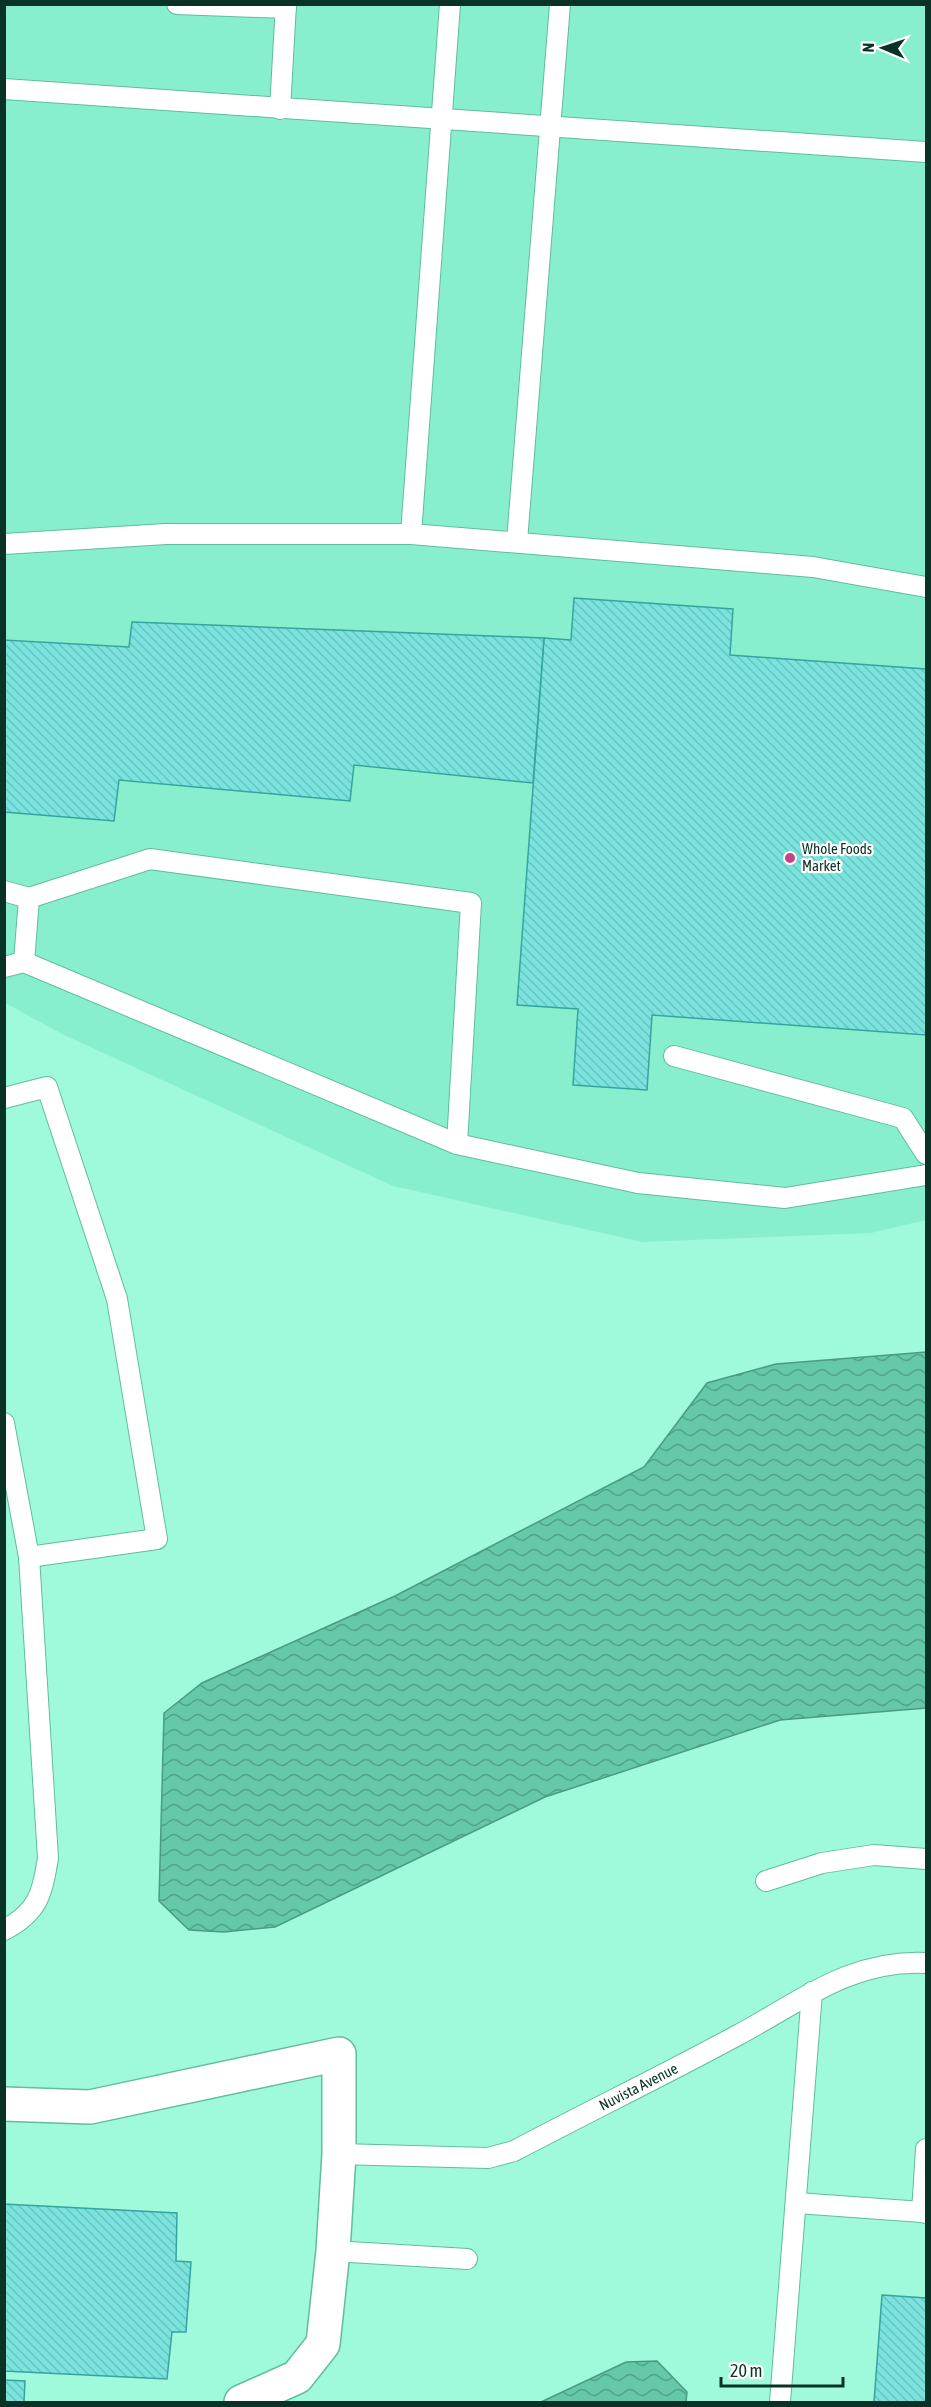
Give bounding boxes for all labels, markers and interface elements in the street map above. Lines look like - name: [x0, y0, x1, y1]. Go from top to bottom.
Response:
- north arrow: [853, 18, 913, 78]
- text: N: [859, 42, 877, 53]
- place label: Whole Foods Market: [802, 840, 872, 874]
- marker: Whole Foods Market: [783, 851, 797, 865]
- street label: Nuvista Avenue: [596, 2059, 681, 2114]
- scale bar: [721, 2350, 842, 2388]
- text: 20 m: [730, 2360, 762, 2381]

